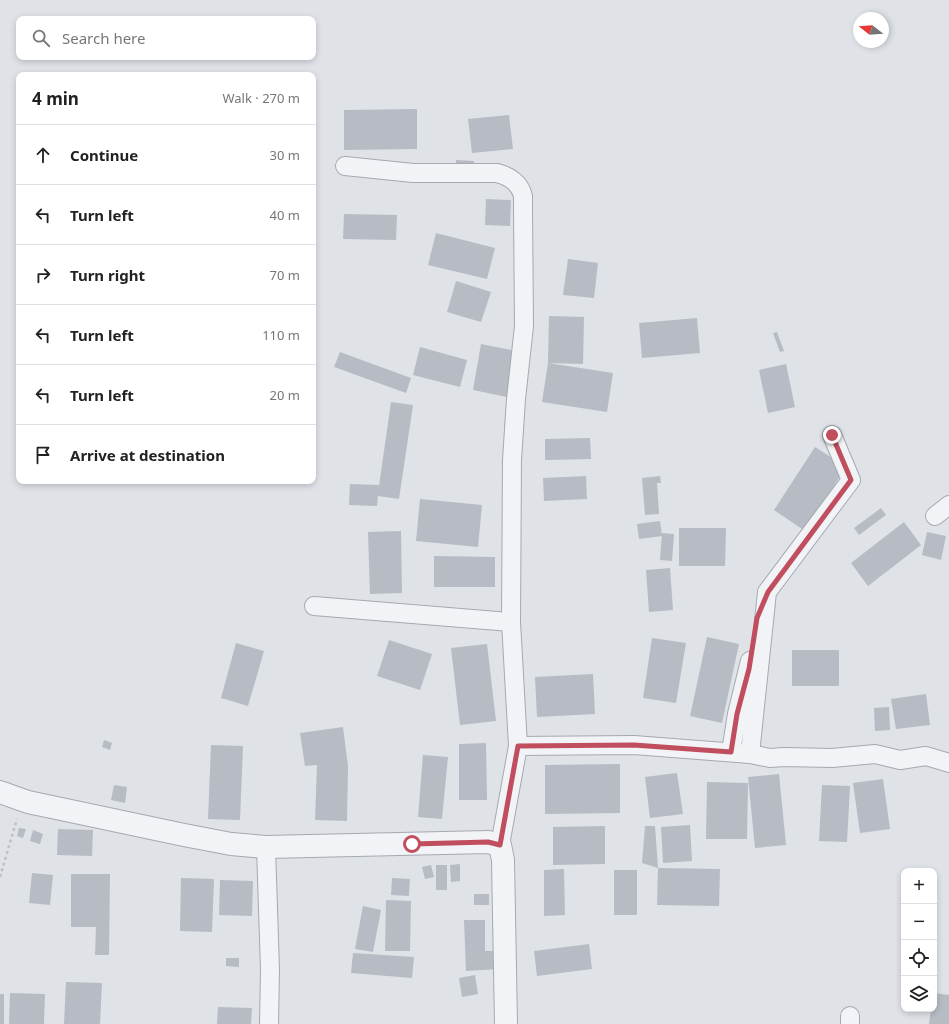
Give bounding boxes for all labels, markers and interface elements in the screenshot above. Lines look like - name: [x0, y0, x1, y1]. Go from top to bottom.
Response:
- north arrow: [853, 12, 889, 48]
- search box: [16, 16, 316, 60]
- icon: search: [30, 27, 52, 49]
- text: Search here: [62, 28, 145, 48]
- text: 4 min: [32, 87, 79, 110]
- text: Walk · 270 m: [222, 89, 300, 107]
- icon: ahead: [32, 144, 54, 166]
- text: Continue: [70, 145, 138, 165]
- text: 30 m: [270, 146, 300, 164]
- icon: left: [32, 204, 54, 226]
- text: Turn left: [70, 205, 134, 225]
- text: 40 m: [270, 206, 300, 224]
- icon: right: [32, 264, 54, 286]
- text: Turn right: [70, 265, 145, 285]
- text: 70 m: [270, 266, 300, 284]
- icon: left: [32, 324, 54, 346]
- text: Turn left: [70, 325, 134, 345]
- text: 110 m: [262, 326, 300, 344]
- icon: left: [32, 384, 54, 406]
- text: Turn left: [70, 385, 134, 405]
- text: 20 m: [270, 386, 300, 404]
- route end: [823, 426, 841, 444]
- icon: arrive: [32, 444, 54, 466]
- text: Arrive at destination: [70, 445, 225, 465]
- route start: [403, 835, 421, 853]
- map controls: [901, 868, 937, 1012]
- button: +: [901, 868, 937, 904]
- button: −: [901, 904, 937, 940]
- button: locate: [901, 940, 937, 976]
- button: layers: [901, 976, 937, 1012]

